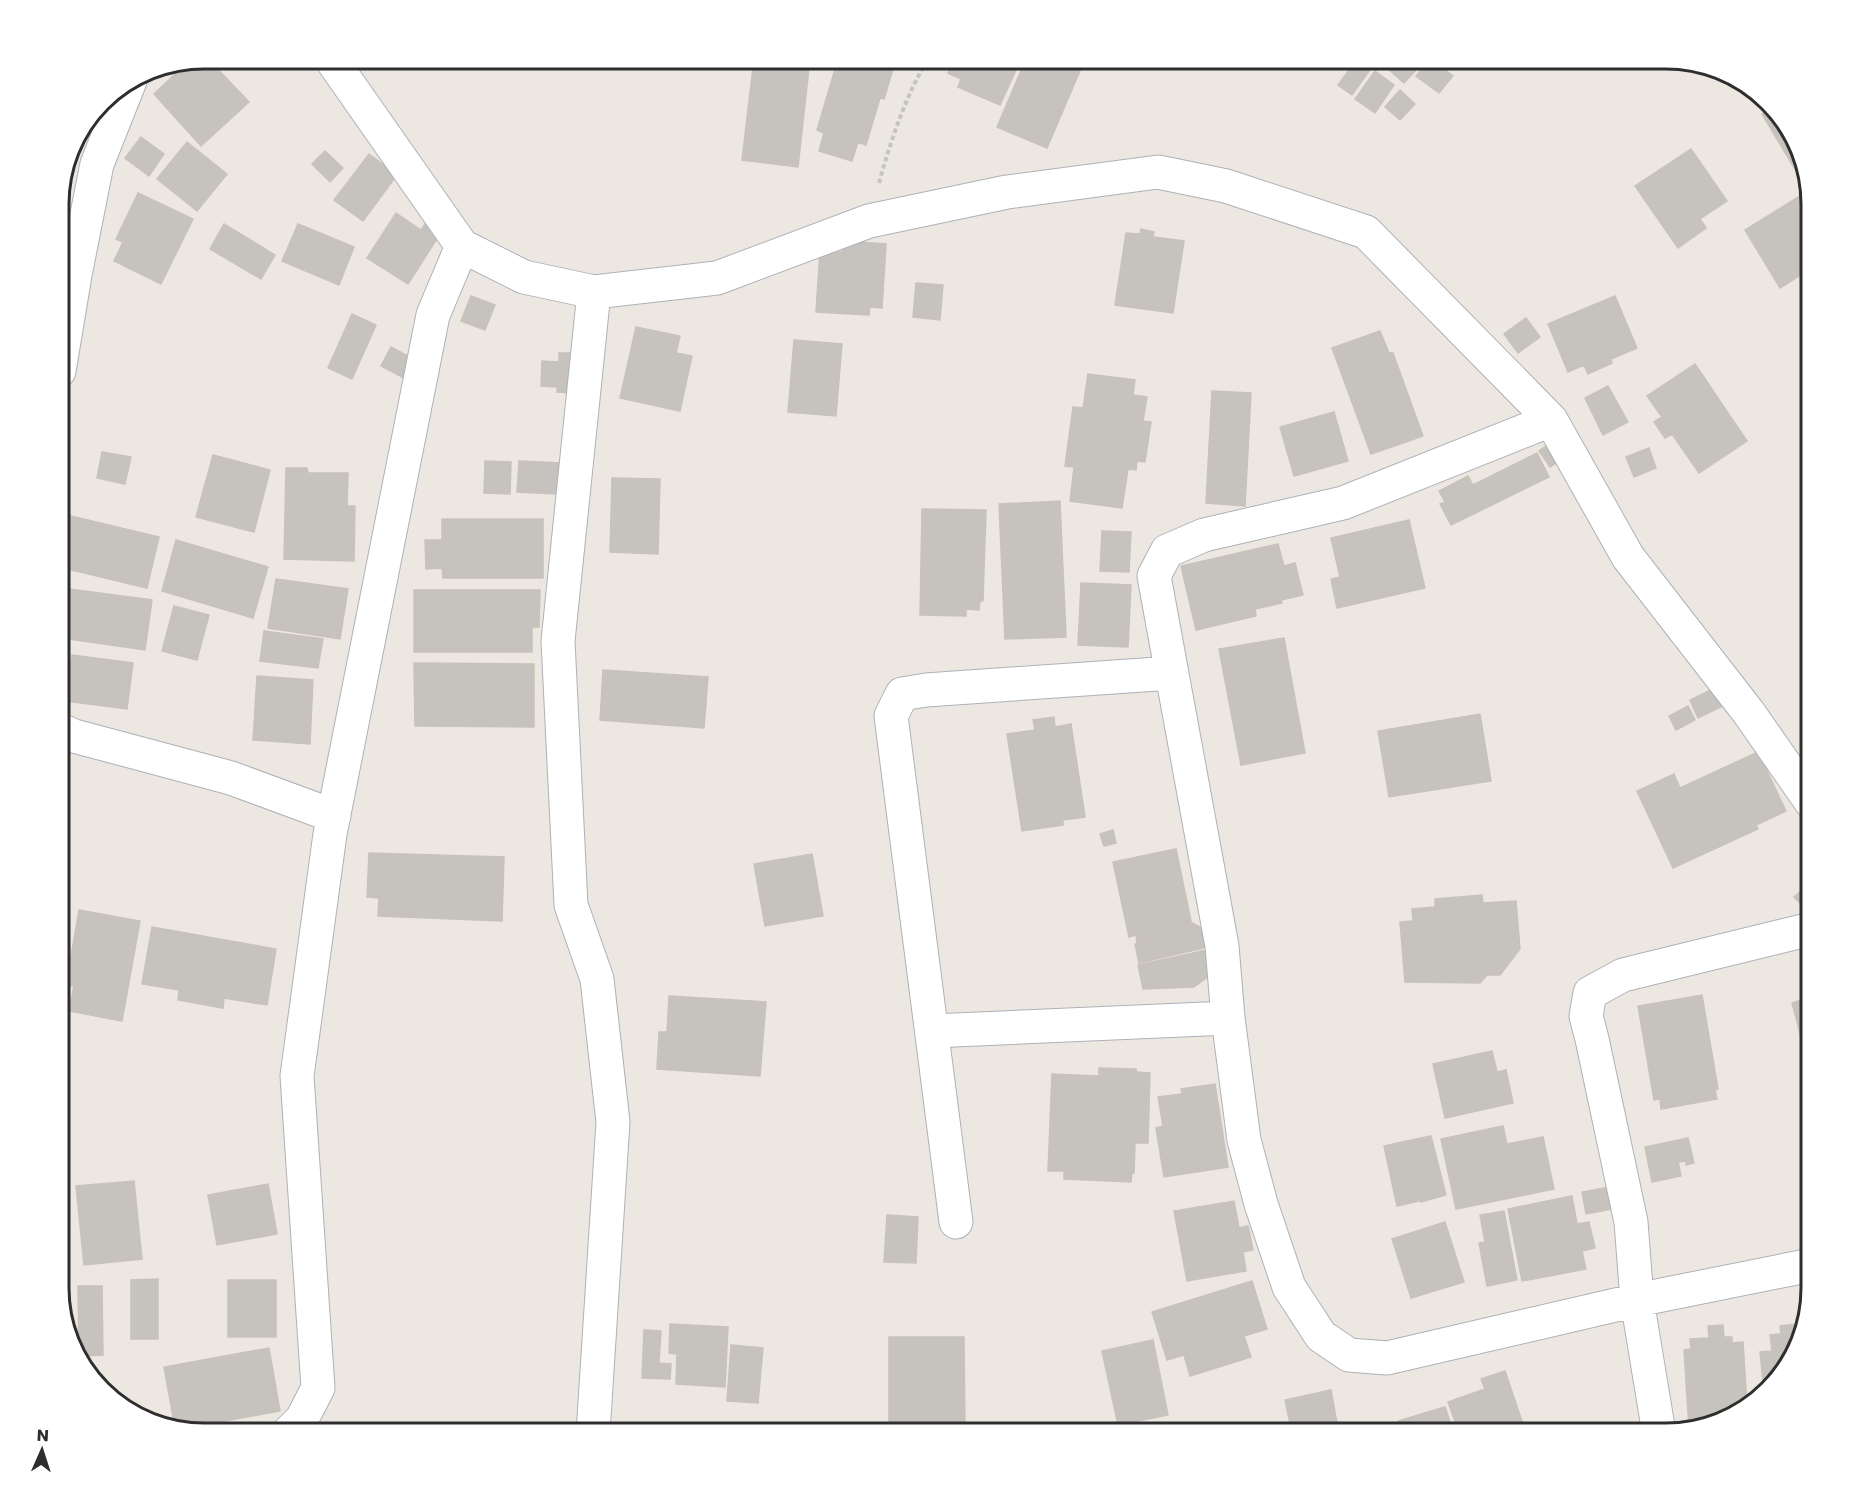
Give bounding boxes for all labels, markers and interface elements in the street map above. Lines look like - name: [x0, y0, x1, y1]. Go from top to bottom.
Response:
- north arrow: [12, 1420, 72, 1480]
- text: N: [36, 1424, 49, 1447]

